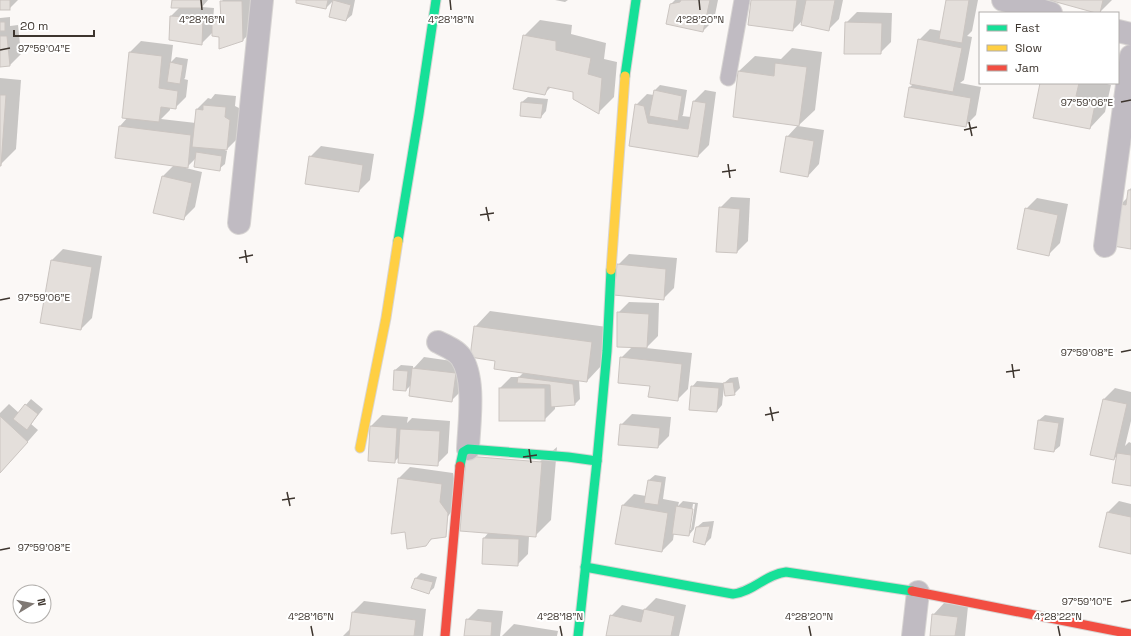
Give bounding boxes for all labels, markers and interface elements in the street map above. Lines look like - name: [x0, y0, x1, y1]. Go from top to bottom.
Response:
- scale bar: [14, 12, 94, 38]
- legend: [979, 12, 1119, 84]
- text: 4°28'16"N: [179, 13, 225, 26]
- text: 4°28'18"N: [428, 13, 474, 26]
- text: 4°28'20"N: [676, 13, 724, 26]
- text: 20 m: [20, 18, 48, 34]
- text: Fast: [1015, 20, 1040, 36]
- text: Slow: [1015, 40, 1042, 56]
- text: 97°59'04"E: [18, 42, 70, 55]
- text: Jam: [1015, 60, 1039, 76]
- text: 97°59'06"E: [1061, 96, 1114, 109]
- text: 97°59'06"E: [18, 291, 71, 304]
- text: 97°59'08"E: [1061, 346, 1114, 359]
- text: 97°59'08"E: [18, 541, 71, 554]
- north arrow: [12, 584, 52, 624]
- text: 97°59'10"E: [1062, 595, 1113, 608]
- text: N: [34, 597, 49, 607]
- text: 4°28'16"N: [288, 610, 334, 623]
- text: 4°28'18"N: [537, 610, 583, 623]
- text: 4°28'20"N: [785, 610, 833, 623]
- text: 4°28'22"N: [1034, 610, 1082, 623]

